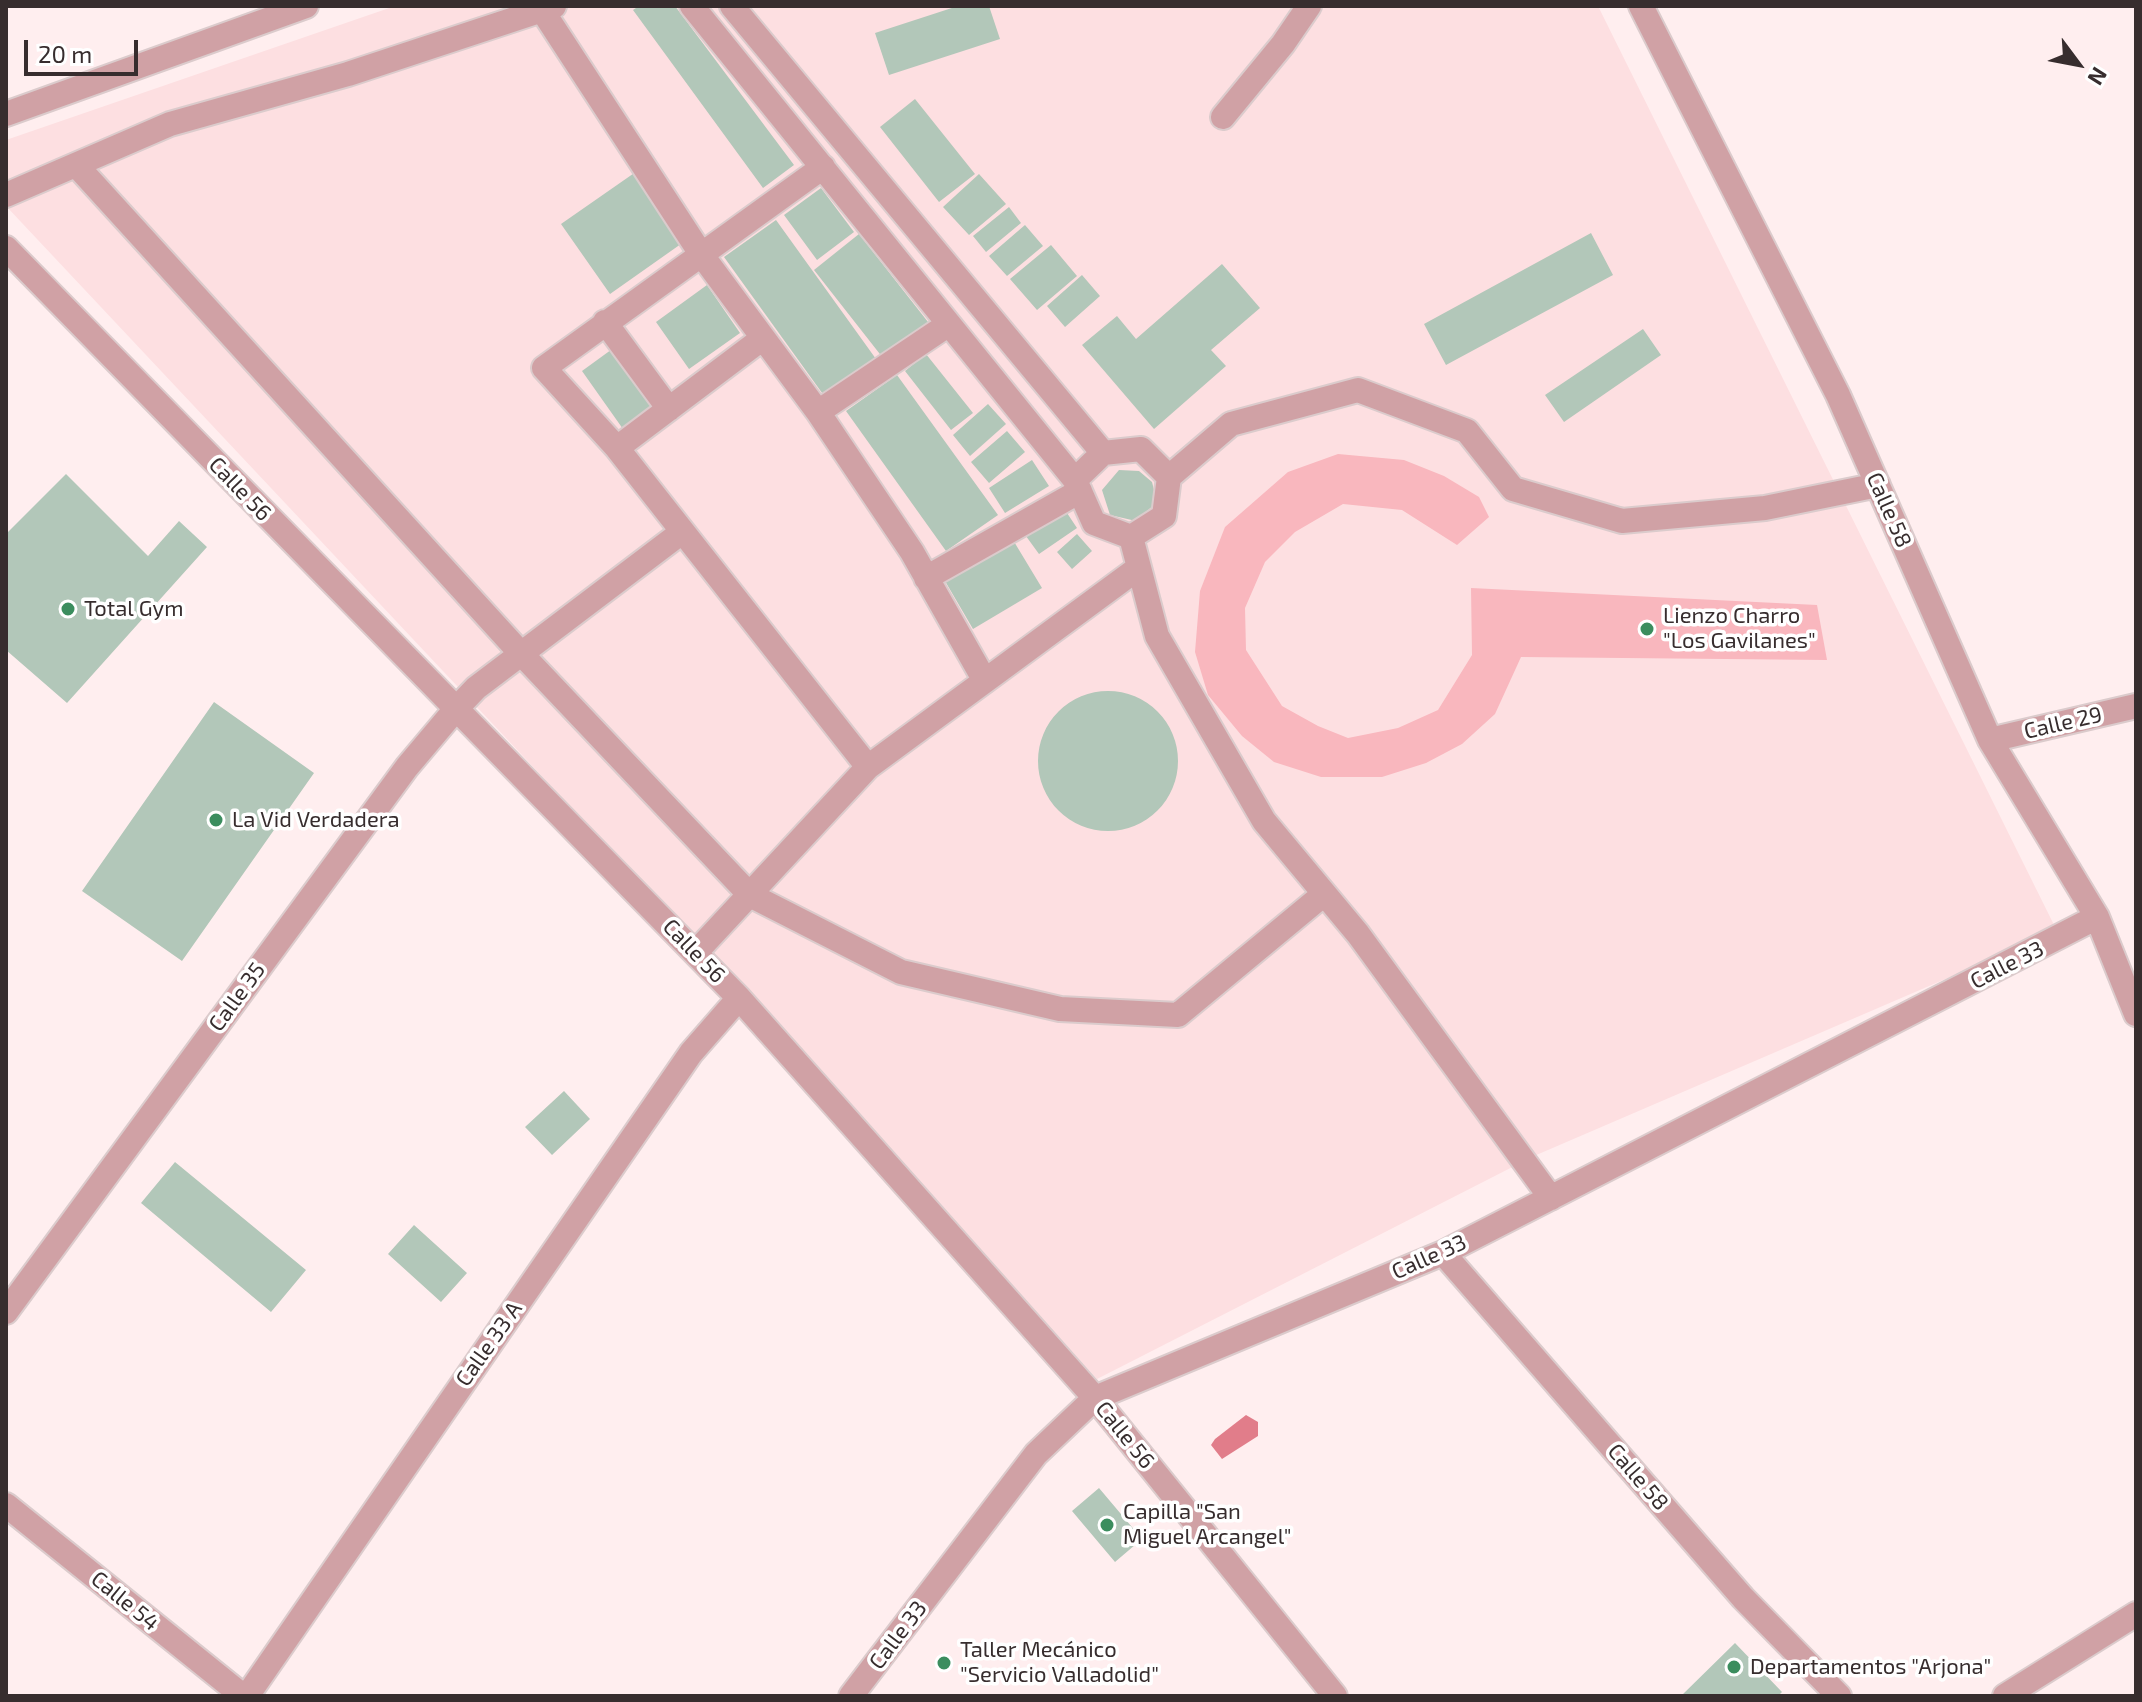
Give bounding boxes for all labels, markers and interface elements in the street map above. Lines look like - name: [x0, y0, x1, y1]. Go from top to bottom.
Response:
- scale bar: [28, 24, 142, 74]
- north arrow: [2038, 24, 2118, 104]
- text: 20 m: [38, 39, 92, 68]
- text: N: [2083, 63, 2114, 90]
- street label: Calle 56: [203, 451, 277, 527]
- street label: Calle 58: [1861, 468, 1917, 552]
- place label: Total Gym: [84, 596, 183, 622]
- marker: Total Gym: [59, 600, 77, 618]
- place label: Lienzo Charro "Los Gavilanes": [1663, 603, 1816, 654]
- marker: Lienzo Charro "Los Gavilanes": [1638, 620, 1656, 638]
- street label: Calle 29: [2021, 701, 2105, 745]
- place label: La Vid Verdadera: [232, 807, 400, 833]
- marker: La Vid Verdadera: [207, 811, 225, 829]
- street label: Calle 56: [657, 913, 731, 989]
- street label: Calle 33: [1966, 935, 2048, 995]
- street label: Calle 35: [203, 958, 271, 1036]
- street label: Calle 33: [1388, 1229, 1470, 1285]
- street label: Calle 33 A: [450, 1297, 528, 1391]
- street label: Calle 56: [1090, 1396, 1160, 1474]
- street label: Calle 58: [1602, 1438, 1674, 1516]
- place label: Capilla "San Miguel Arcangel": [1123, 1499, 1292, 1550]
- marker: Capilla "San Miguel Arcangel": [1098, 1516, 1116, 1534]
- street label: Calle 54: [86, 1566, 164, 1636]
- street label: Calle 33: [864, 1596, 932, 1674]
- place label: Taller Mecánico "Servicio Valladolid": [960, 1637, 1159, 1688]
- marker: Taller Mecánico "Servicio Valladolid": [935, 1654, 953, 1672]
- place label: Departamentos "Arjona": [1750, 1654, 1991, 1680]
- marker: Departamentos "Arjona": [1725, 1658, 1743, 1676]

